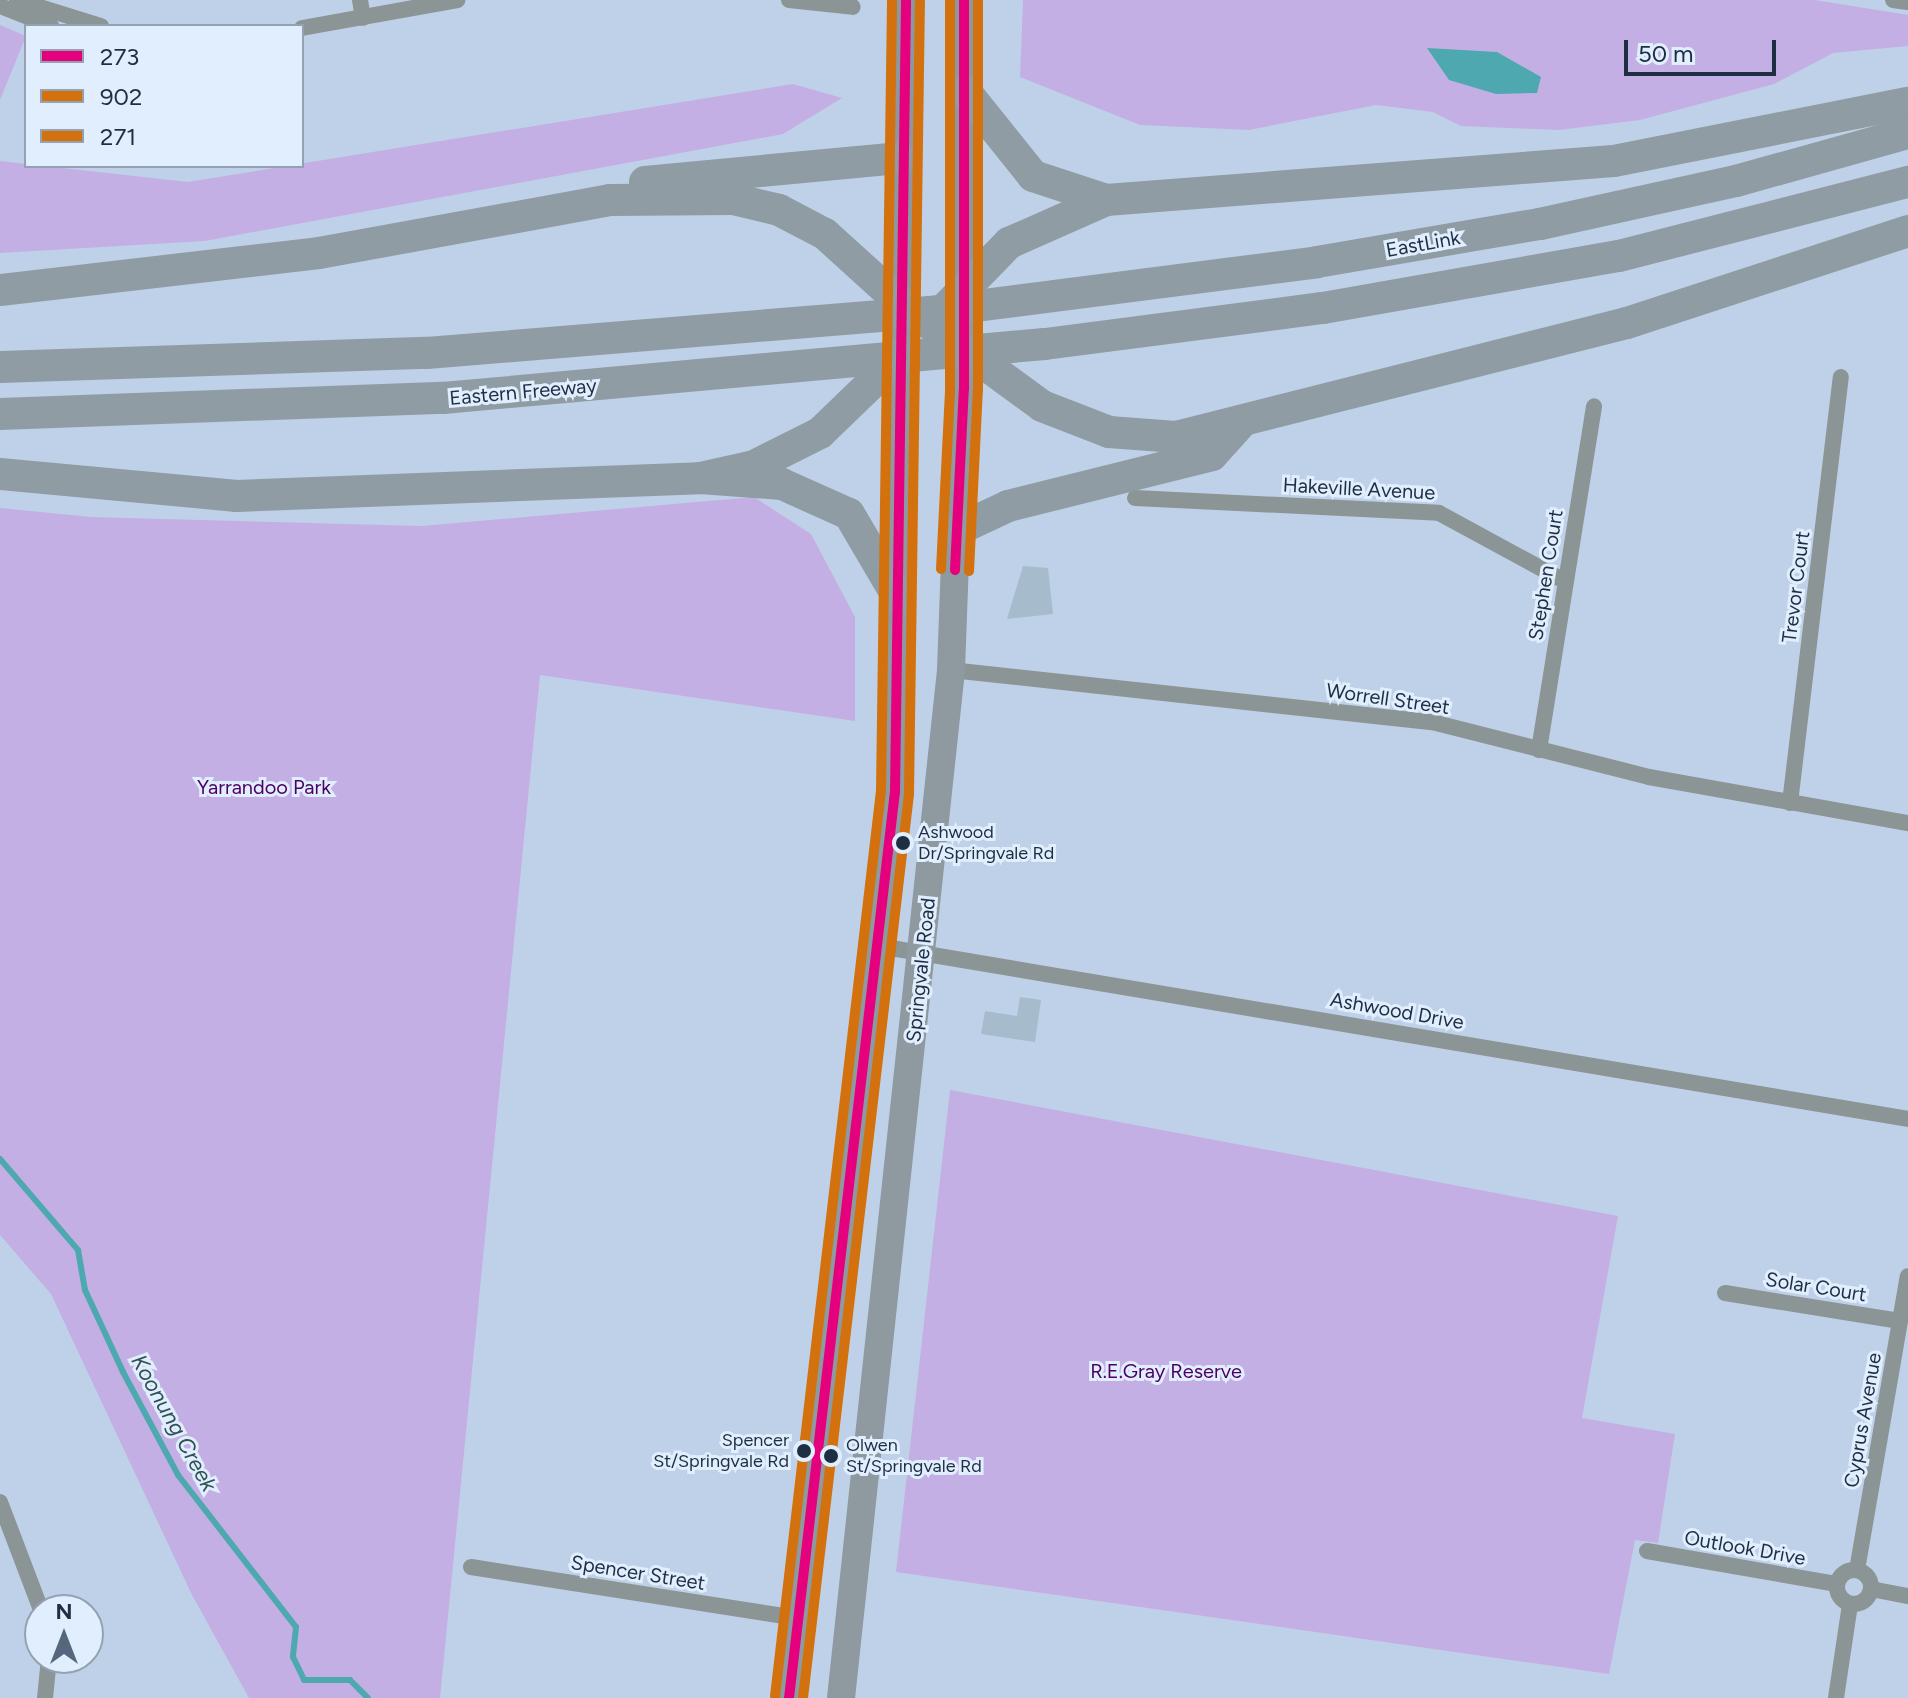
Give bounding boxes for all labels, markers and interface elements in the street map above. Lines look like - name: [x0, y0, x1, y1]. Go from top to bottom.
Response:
- legend: [24, 24, 304, 168]
- scale bar: [1628, 24, 1780, 74]
- text: 50 m: [1638, 39, 1694, 68]
- text: 273: [100, 42, 139, 71]
- text: 902: [100, 82, 142, 111]
- text: 271: [100, 122, 136, 151]
- street label: EastLink: [1384, 226, 1462, 262]
- street label: Eastern Freeway: [448, 374, 598, 410]
- street label: Hakeville Avenue: [1282, 473, 1436, 505]
- street label: Stephen Court: [1524, 508, 1568, 642]
- street label: Trevor Court: [1777, 530, 1815, 644]
- street label: Worrell Street: [1325, 678, 1451, 720]
- park label: Yarrandoo Park: [197, 775, 331, 799]
- place label: Ashwood Dr/Springvale Rd: [918, 822, 1054, 864]
- marker: Ashwood Dr/Springvale Rd: [895, 835, 911, 851]
- street label: Springvale Road: [901, 897, 941, 1043]
- street label: Ashwood Drive: [1328, 987, 1466, 1035]
- street label: Solar Court: [1764, 1267, 1868, 1307]
- water label: Koonung Creek: [126, 1350, 222, 1496]
- street label: Cyprus Avenue: [1839, 1351, 1887, 1489]
- park label: R.E.Gray Reserve: [1090, 1359, 1242, 1383]
- place label: Spencer St/Springvale Rd: [653, 1430, 789, 1472]
- place label: Olwen St/Springvale Rd: [846, 1435, 982, 1478]
- marker: Spencer St/Springvale Rd: [796, 1443, 812, 1459]
- marker: Olwen St/Springvale Rd: [823, 1448, 839, 1464]
- street label: Outlook Drive: [1682, 1526, 1808, 1570]
- street label: Spencer Street: [569, 1551, 707, 1595]
- north arrow: [24, 1594, 104, 1674]
- text: N: [55, 1598, 73, 1625]

